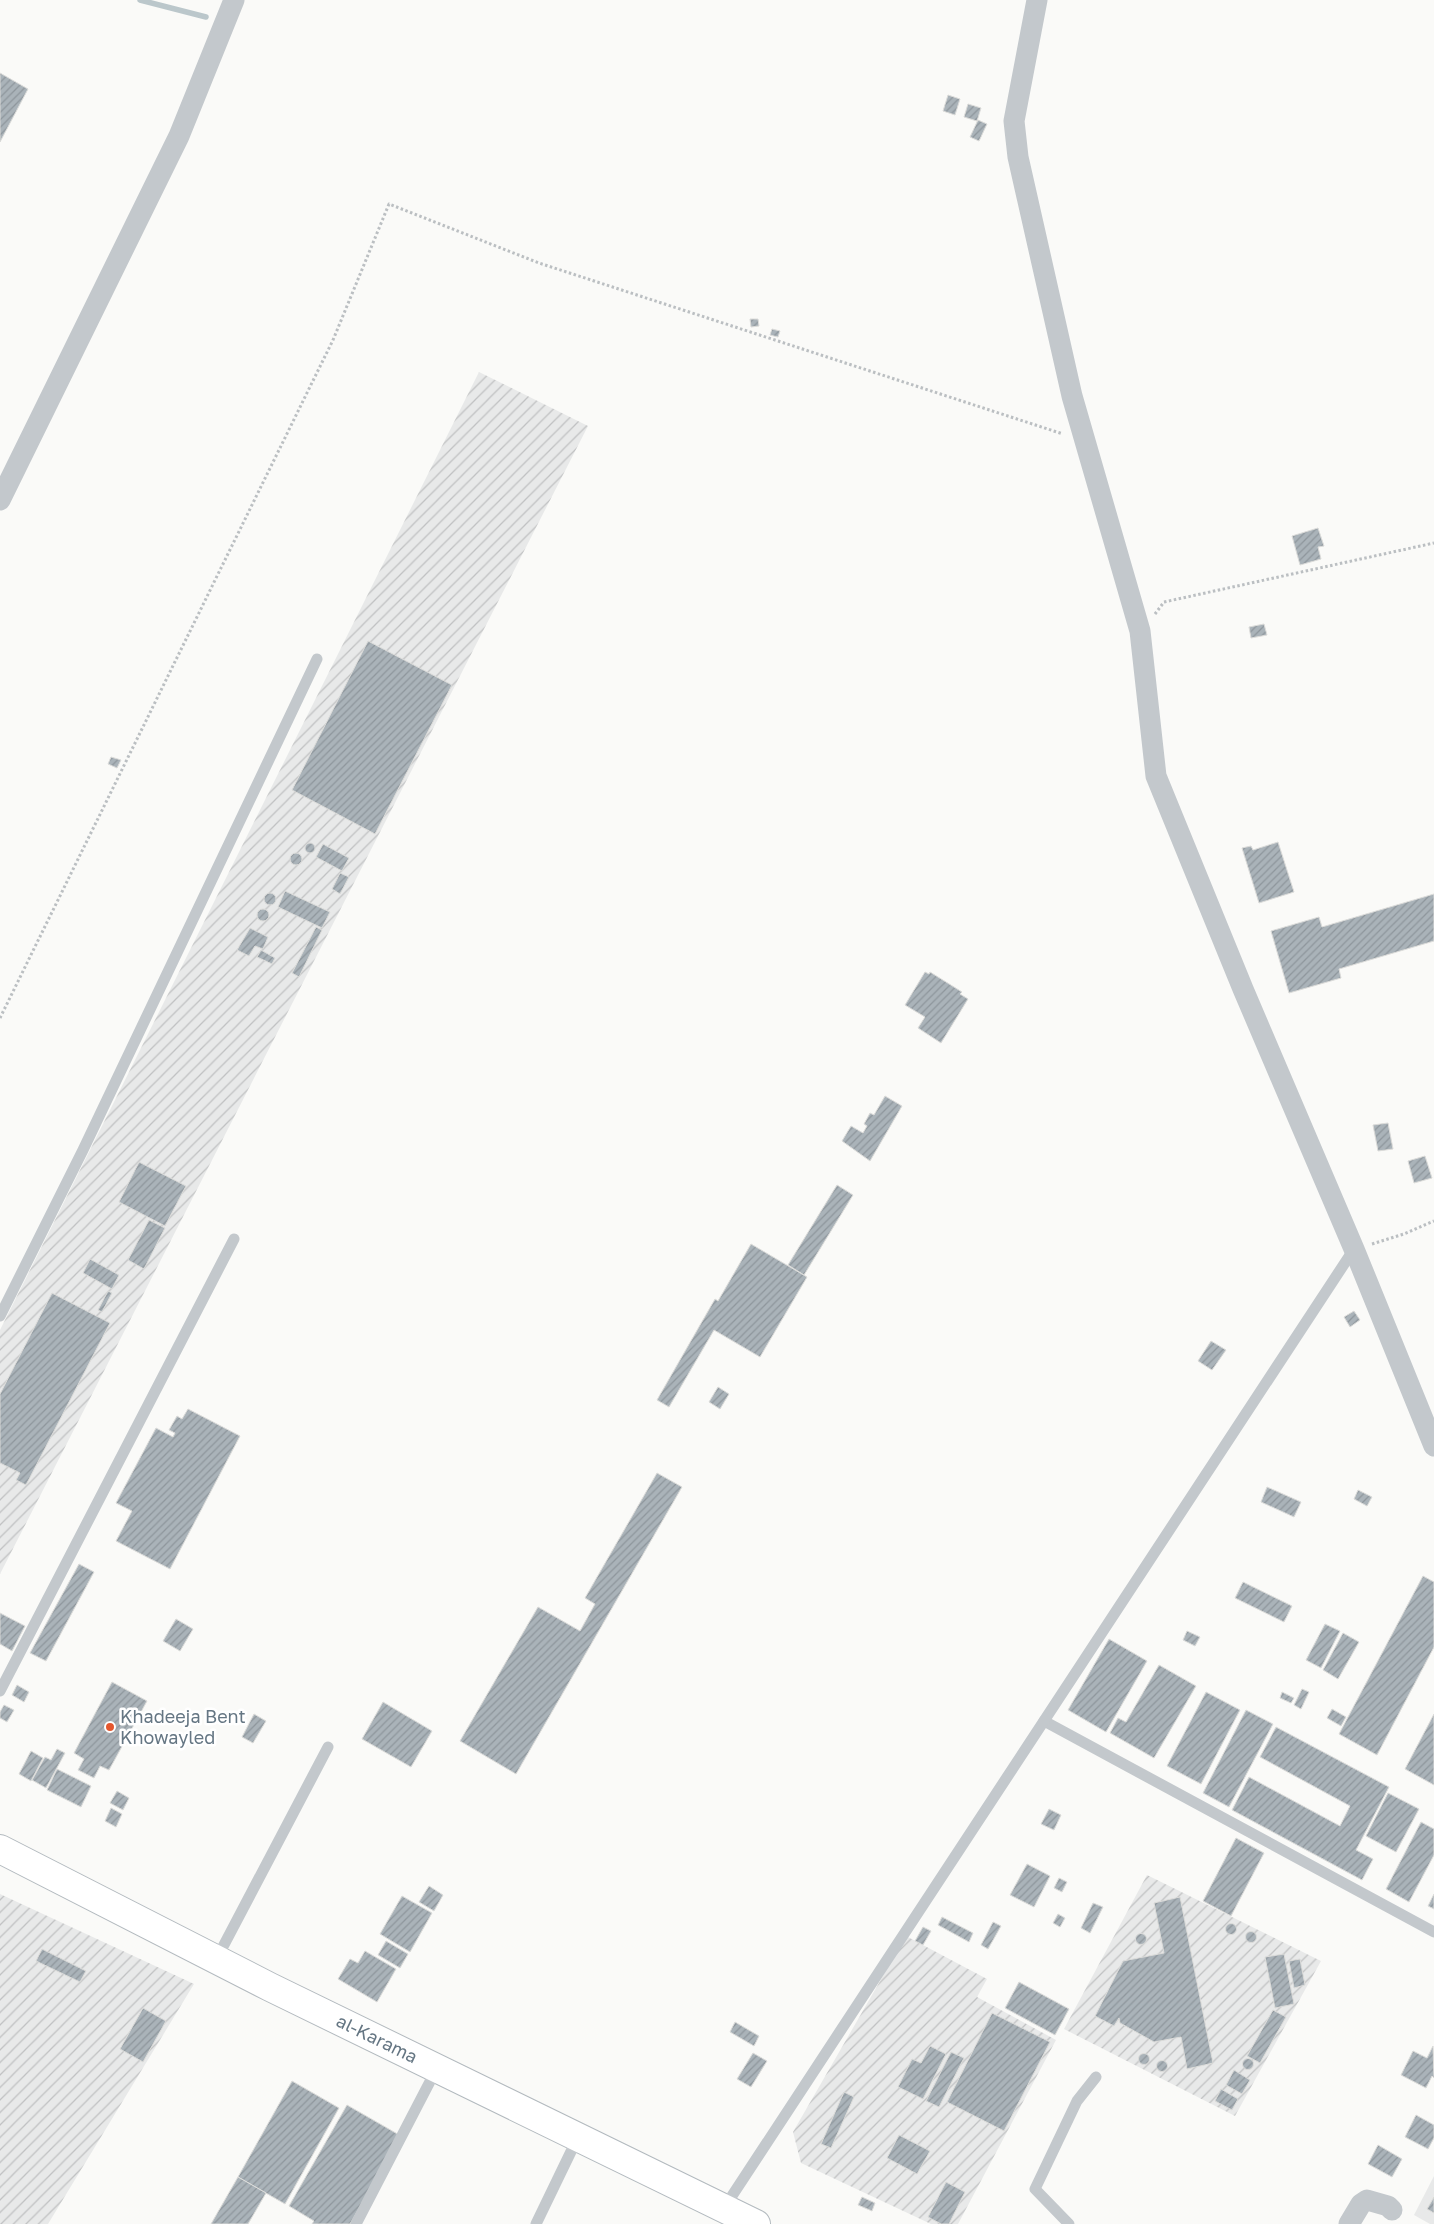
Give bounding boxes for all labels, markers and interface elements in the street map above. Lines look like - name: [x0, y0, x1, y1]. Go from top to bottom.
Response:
- place label: Khadeeja Bent Khowayled: [120, 1705, 246, 1748]
- marker: Khadeeja Bent Khowayled: [104, 1721, 116, 1733]
- street label: al-Karama: [333, 2009, 421, 2067]

